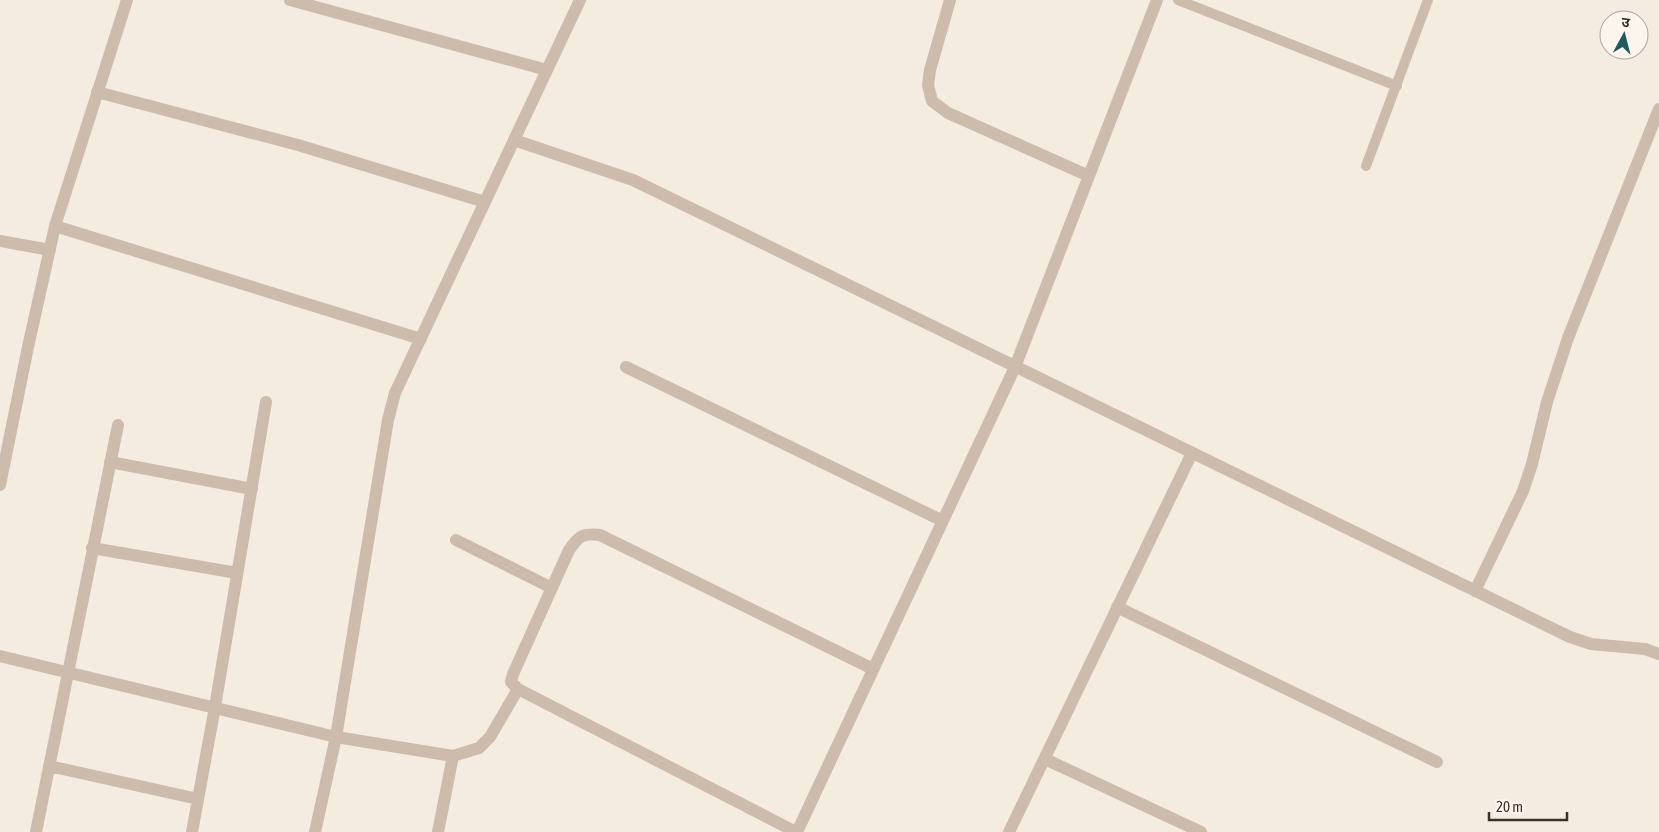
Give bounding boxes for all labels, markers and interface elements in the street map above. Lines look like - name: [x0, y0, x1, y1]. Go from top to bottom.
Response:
- north arrow: [1599, 10, 1649, 60]
- text: उ: [1621, 14, 1631, 31]
- scale bar: [1489, 790, 1566, 822]
- text: 20 m: [1496, 798, 1523, 815]

